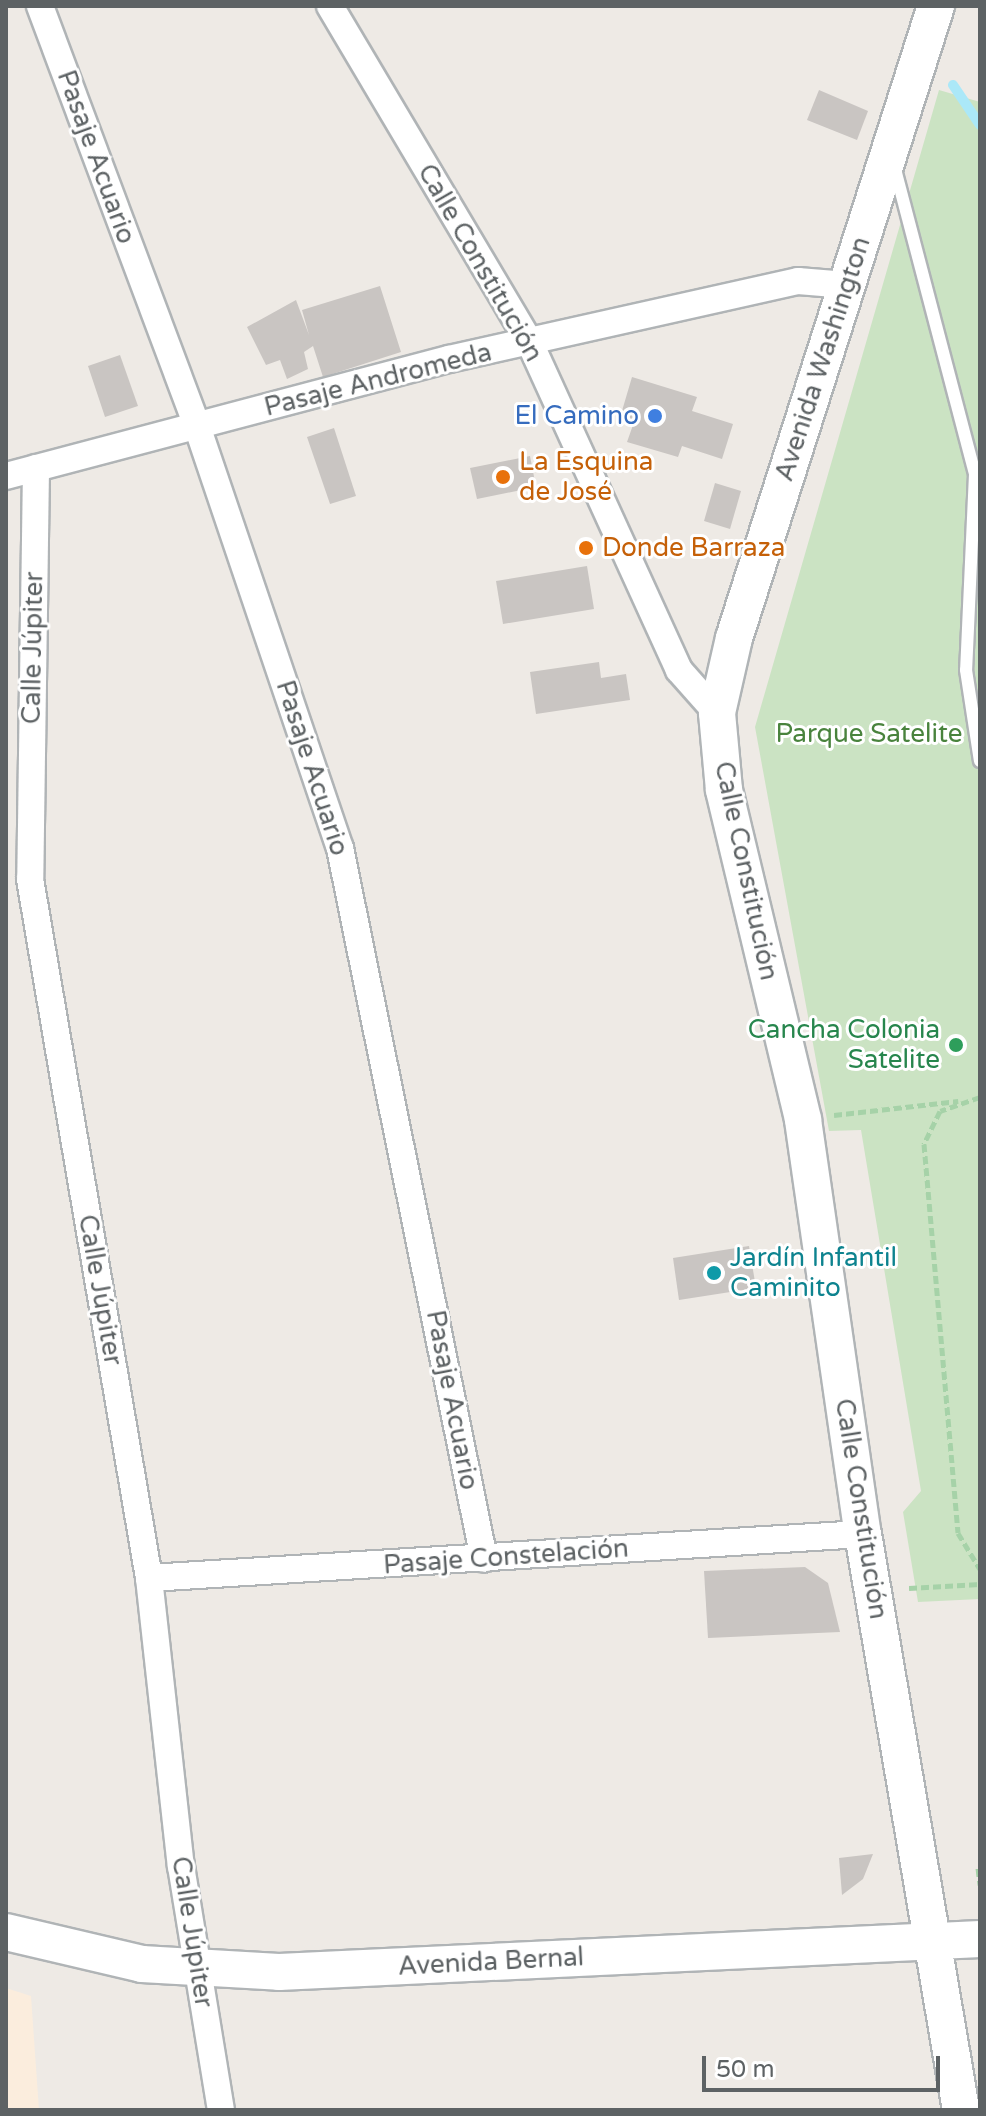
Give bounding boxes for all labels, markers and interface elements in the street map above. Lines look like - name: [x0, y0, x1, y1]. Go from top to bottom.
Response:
- street label: Pasaje Acuario: [50, 66, 142, 248]
- street label: Calle Constitución: [411, 159, 549, 367]
- street label: Avenida Washington: [769, 233, 877, 485]
- street label: Pasaje Andromeda: [261, 337, 495, 423]
- place label: El Camino: [515, 400, 639, 432]
- marker: El Camino: [646, 407, 664, 425]
- place label: La Esquina de José: [519, 446, 653, 508]
- marker: La Esquina de José: [494, 468, 512, 486]
- place label: Donde Barraza: [602, 532, 785, 564]
- marker: Donde Barraza: [577, 539, 595, 557]
- street label: Calle Júpiter: [16, 572, 50, 724]
- street label: Pasaje Acuario: [269, 677, 355, 859]
- park label: Parque Satelite: [776, 718, 962, 750]
- street label: Calle Constitución: [708, 759, 784, 983]
- place label: Cancha Colonia Satelite: [748, 1014, 940, 1076]
- marker: Cancha Colonia Satelite: [947, 1036, 965, 1054]
- street label: Calle Júpiter: [71, 1212, 129, 1368]
- place label: Jardín Infantil Caminito: [730, 1242, 897, 1304]
- marker: Jardín Infantil Caminito: [705, 1264, 723, 1282]
- street label: Pasaje Acuario: [419, 1308, 485, 1492]
- street label: Calle Constitución: [828, 1396, 894, 1622]
- street label: Pasaje Constelación: [382, 1533, 630, 1581]
- street label: Calle Júpiter: [165, 1854, 219, 2010]
- street label: Avenida Bernal: [397, 1942, 585, 1982]
- scale bar: [706, 2040, 944, 2090]
- text: 50 m: [716, 2055, 774, 2084]

